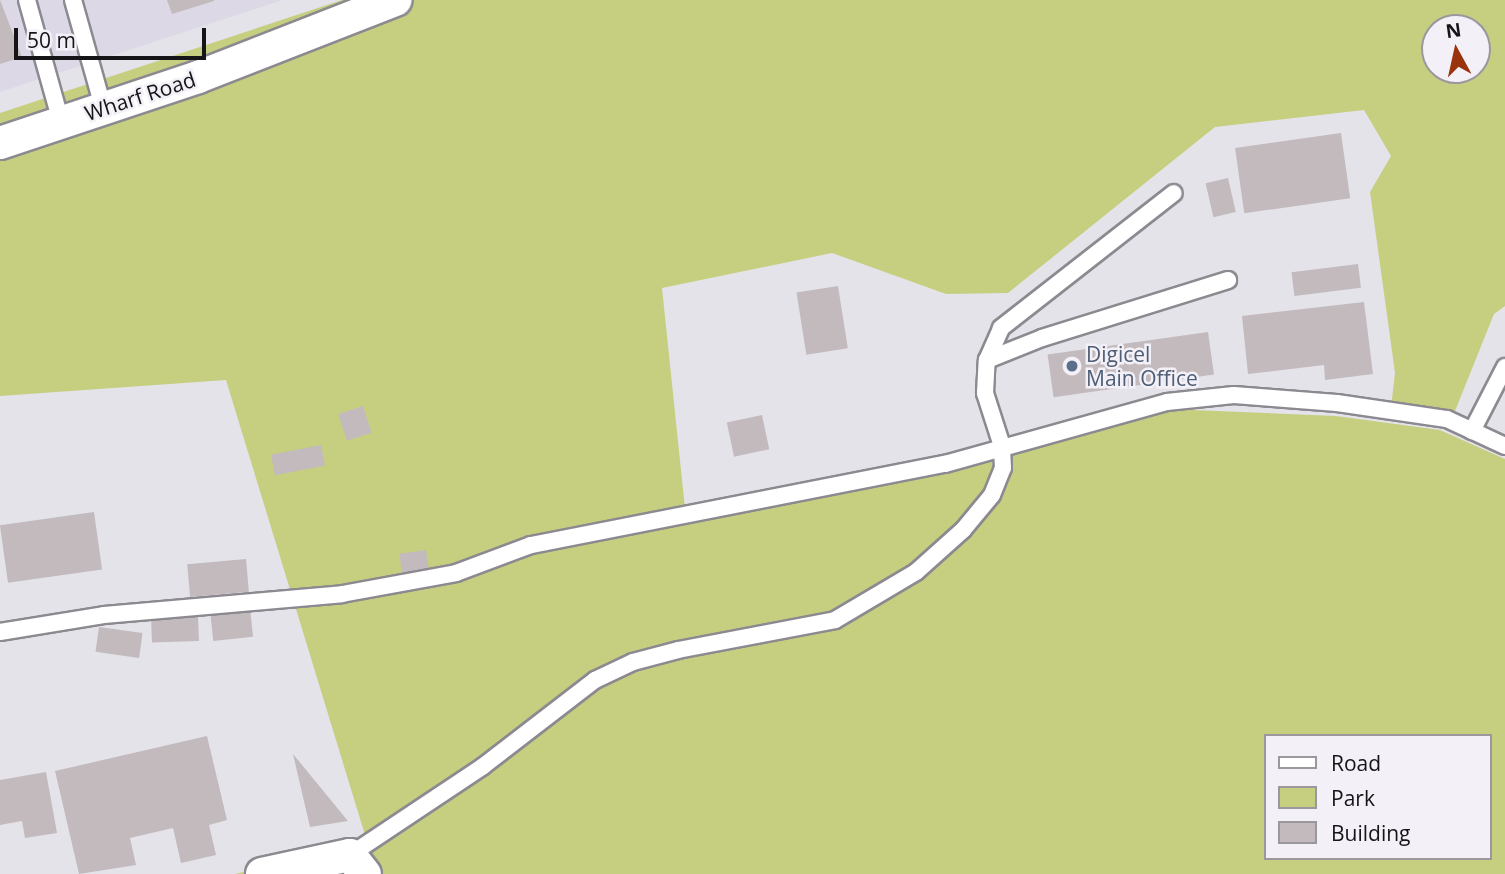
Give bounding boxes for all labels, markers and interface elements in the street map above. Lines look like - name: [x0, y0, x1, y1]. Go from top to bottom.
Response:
- scale bar: [18, 14, 210, 58]
- north arrow: [1421, 14, 1491, 84]
- text: N: [1444, 16, 1463, 44]
- text: 50 m: [27, 26, 76, 54]
- street label: Wharf Road: [81, 66, 199, 126]
- place label: Digicel Main Office: [1086, 341, 1198, 391]
- marker: Digicel Main Office: [1064, 358, 1080, 374]
- legend: [1264, 734, 1491, 860]
- text: Road: [1331, 749, 1381, 777]
- text: Park: [1331, 784, 1375, 812]
- text: Building: [1331, 819, 1410, 847]

